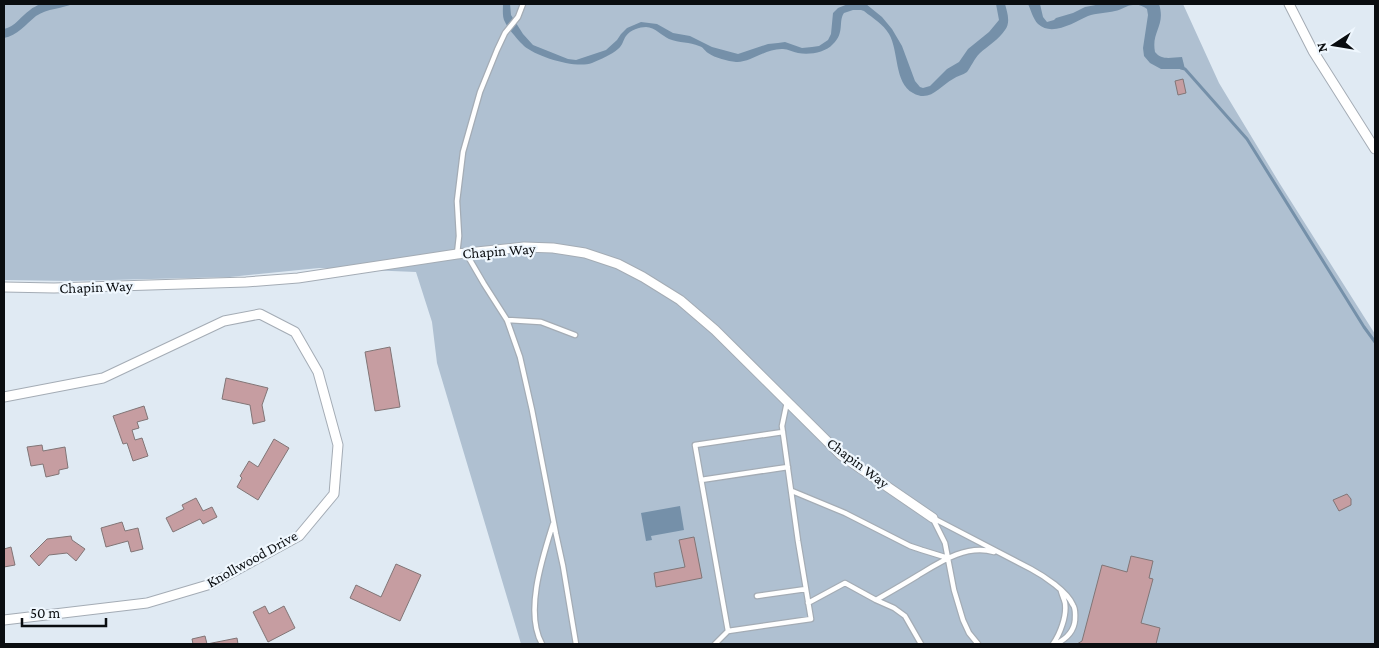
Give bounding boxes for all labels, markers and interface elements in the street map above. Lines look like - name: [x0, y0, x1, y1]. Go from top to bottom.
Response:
- north arrow: [1309, 20, 1359, 70]
- text: N: [1312, 41, 1330, 54]
- street label: Chapin Way: [462, 240, 536, 263]
- street label: Chapin Way: [59, 278, 133, 297]
- street label: Chapin Way: [823, 435, 892, 492]
- street label: Knollwood Drive: [204, 527, 300, 591]
- scale bar: [22, 596, 106, 628]
- text: 50 m: [30, 605, 60, 621]

